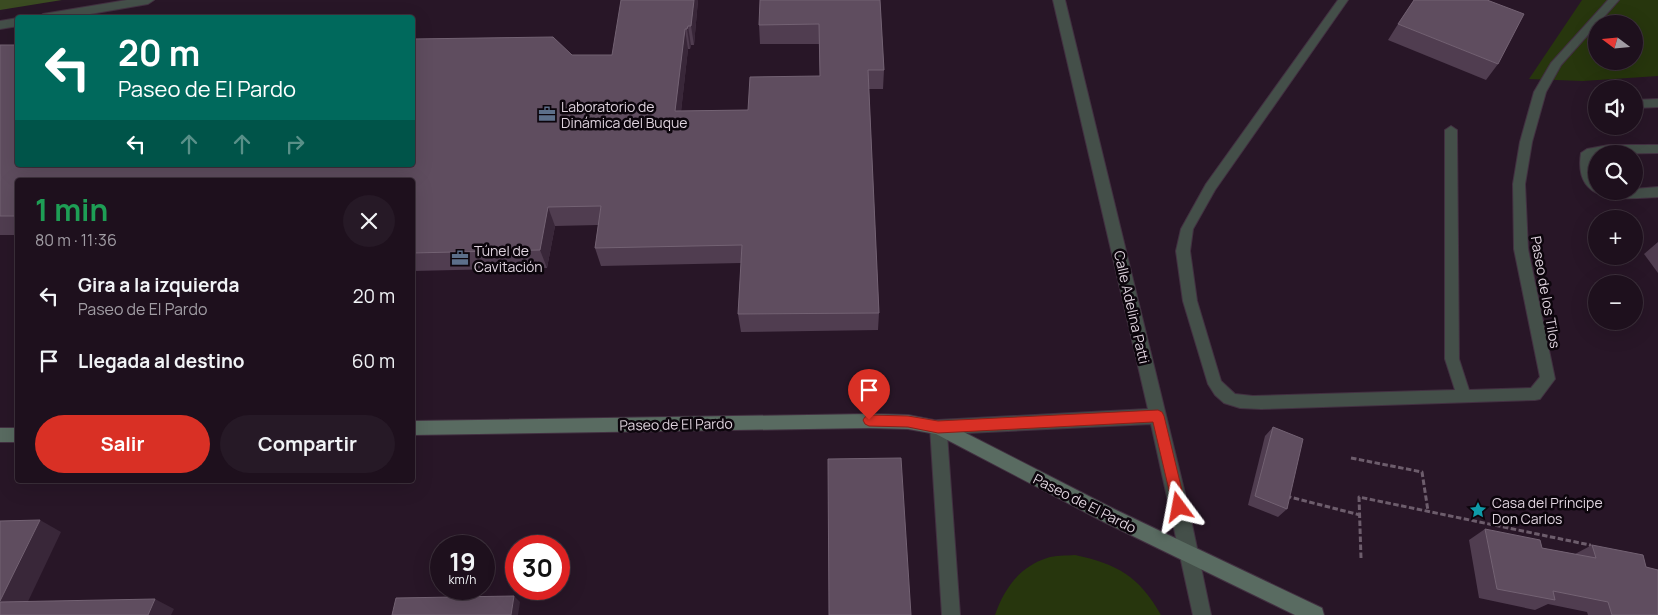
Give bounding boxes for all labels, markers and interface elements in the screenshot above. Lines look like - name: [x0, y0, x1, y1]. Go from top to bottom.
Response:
- north arrow: [1588, 15, 1642, 70]
- map controls: [1588, 15, 1643, 330]
- text: 20 m: [118, 29, 200, 77]
- icon: left: [35, 35, 100, 100]
- text: Paseo de El Pardo: [118, 74, 296, 104]
- button: sound: [1588, 80, 1643, 135]
- place label: Laboratorio de Dinámica del Buque: [561, 97, 687, 132]
- office icon: Laboratorio de Dinámica del Buque: [537, 104, 557, 124]
- icon: left: [122, 130, 150, 158]
- icon: ahead: [175, 130, 203, 158]
- icon: ahead: [228, 130, 256, 158]
- icon: right: [281, 130, 309, 158]
- button: search: [1588, 145, 1643, 200]
- text: 1 min: [35, 189, 108, 230]
- button: close: [343, 195, 395, 247]
- button: +: [1588, 210, 1643, 265]
- text: 80 m · 11:36: [35, 229, 117, 251]
- street label: Paseo de los Tilos: [1527, 234, 1565, 350]
- place label: Túnel de Cavitación: [474, 241, 543, 276]
- office icon: Túnel de Cavitación: [450, 248, 470, 268]
- street label: Calle Adelina Patti: [1110, 249, 1154, 365]
- text: Gira a la izquierda: [78, 272, 239, 298]
- button: −: [1588, 275, 1643, 330]
- icon: left: [35, 282, 63, 310]
- text: 20 m: [353, 283, 395, 309]
- text: Paseo de El Pardo: [78, 298, 207, 320]
- icon: arrive: [35, 347, 63, 375]
- text: Llegada al destino: [78, 348, 245, 374]
- text: 60 m: [352, 348, 395, 374]
- pin: [848, 369, 890, 420]
- icon: arrive: [855, 376, 883, 404]
- street label: Paseo de El Pardo: [619, 414, 733, 434]
- button: Salir: [35, 415, 210, 473]
- button: Compartir: [220, 415, 395, 473]
- street label: Paseo de El Pardo: [1030, 469, 1140, 537]
- position arrow: [1152, 480, 1204, 532]
- place label: Casa del Príncipe Don Carlos: [1492, 493, 1603, 528]
- place icon: Casa del Príncipe Don Carlos: [1468, 500, 1488, 520]
- speed limit sign: 30: [505, 535, 570, 600]
- text: 19: [449, 544, 476, 579]
- text: km/h: [449, 571, 476, 588]

